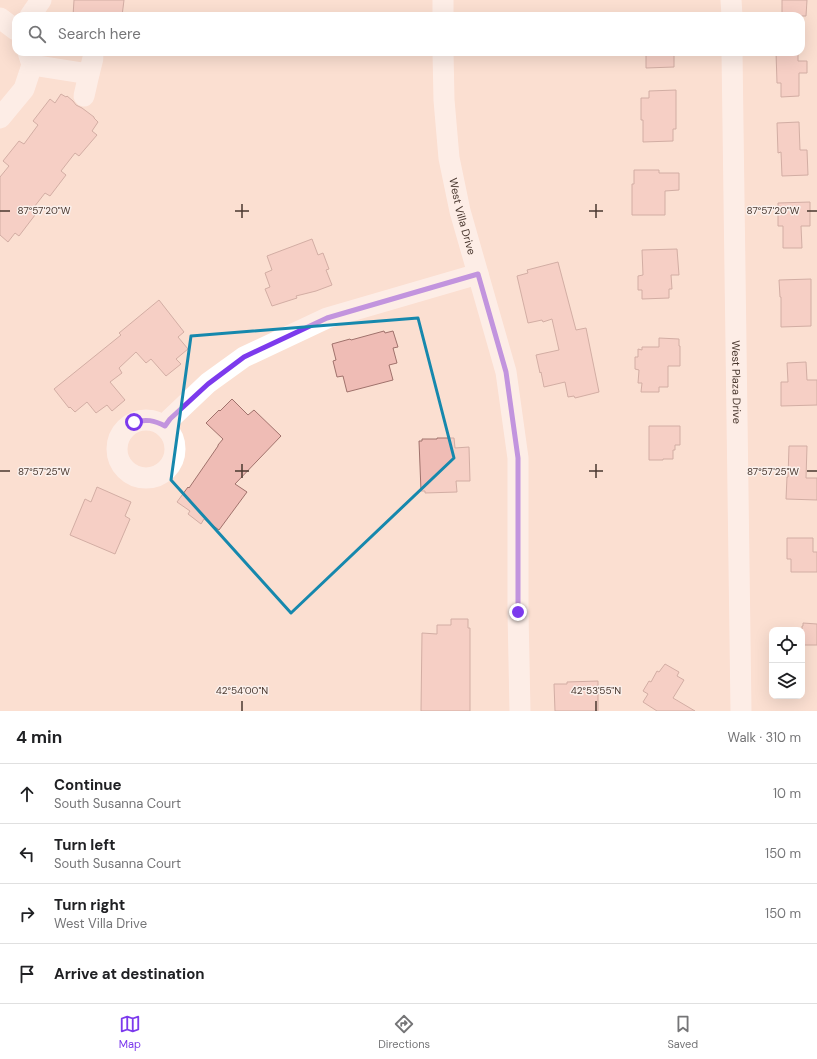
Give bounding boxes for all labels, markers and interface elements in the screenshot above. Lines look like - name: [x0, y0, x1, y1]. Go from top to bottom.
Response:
- search box: [12, 12, 805, 56]
- icon: search: [26, 23, 48, 45]
- text: Search here: [58, 24, 141, 44]
- street label: West Villa Drive: [446, 177, 479, 256]
- text: 87°57'20"W: [18, 204, 71, 217]
- text: 87°57'20"W: [747, 204, 800, 217]
- street label: West Plaza Drive: [729, 340, 744, 424]
- route start: [125, 413, 143, 431]
- text: 87°57'25"W: [18, 465, 70, 478]
- text: 87°57'25"W: [747, 465, 799, 478]
- route end: [509, 603, 527, 621]
- map controls: [769, 627, 805, 699]
- button: locate: [769, 627, 805, 663]
- button: layers: [769, 663, 805, 699]
- text: 42°54'00"N: [216, 684, 268, 697]
- text: 42°53'55"N: [571, 684, 621, 697]
- text: 4 min: [16, 726, 62, 748]
- text: Walk · 310 m: [728, 729, 801, 746]
- text: Continue: [54, 775, 122, 795]
- icon: ahead: [16, 783, 38, 805]
- text: 10 m: [773, 785, 801, 802]
- text: South Susanna Court: [54, 795, 181, 812]
- text: Turn left: [54, 835, 115, 855]
- icon: left: [16, 843, 38, 865]
- text: 150 m: [765, 845, 801, 862]
- text: South Susanna Court: [54, 855, 181, 872]
- text: Turn right: [54, 895, 125, 915]
- icon: right: [16, 903, 38, 925]
- text: 150 m: [765, 905, 801, 922]
- text: West Villa Drive: [54, 915, 147, 932]
- icon: arrive: [16, 963, 38, 985]
- text: Arrive at destination: [54, 964, 205, 984]
- tab: Map: [119, 1013, 141, 1051]
- tab: Directions: [378, 1013, 430, 1051]
- tab: Saved: [667, 1013, 698, 1051]

